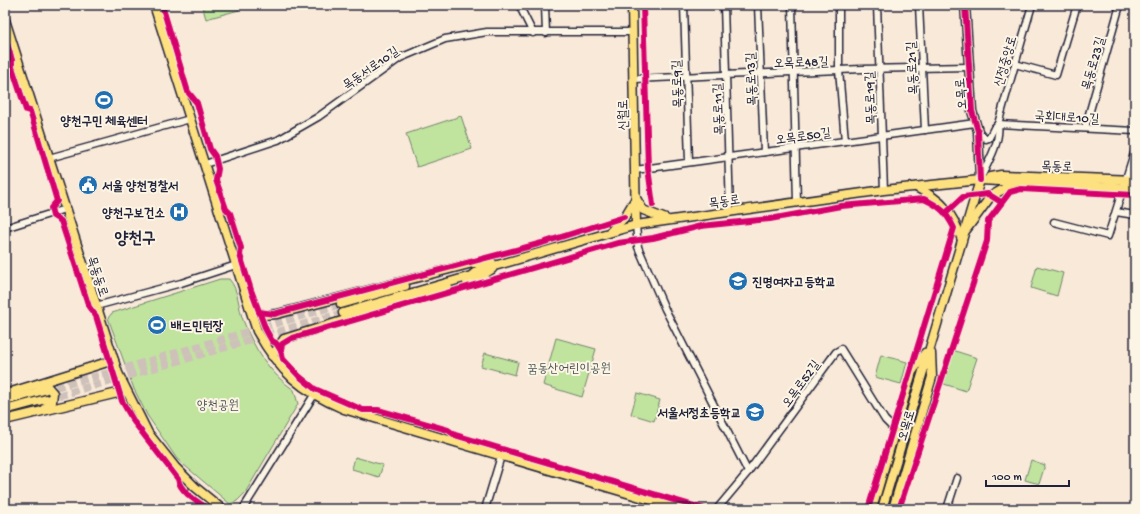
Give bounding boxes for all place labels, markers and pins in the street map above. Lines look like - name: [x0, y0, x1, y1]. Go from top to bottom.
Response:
- sports icon: 양천구민 체육센터: [93, 89, 115, 111]
- place label: 양천구민 체육센터: [61, 115, 147, 130]
- public building icon: 서울 양천경찰서: [77, 174, 99, 196]
- place label: 서울 양천경찰서: [102, 179, 178, 195]
- hospital icon: 양천구보건소: [168, 201, 190, 223]
- place label: 양천구보건소: [102, 207, 166, 222]
- school or university icon: 진명여자고등학교: [727, 270, 749, 292]
- place label: 진명여자고등학교: [752, 276, 836, 291]
- sports icon: 배드민턴장: [146, 314, 168, 336]
- place label: 배드민턴장: [170, 320, 224, 335]
- school or university icon: 서울서정초등학교: [744, 401, 766, 423]
- place label: 서울서정초등학교: [657, 406, 741, 422]

